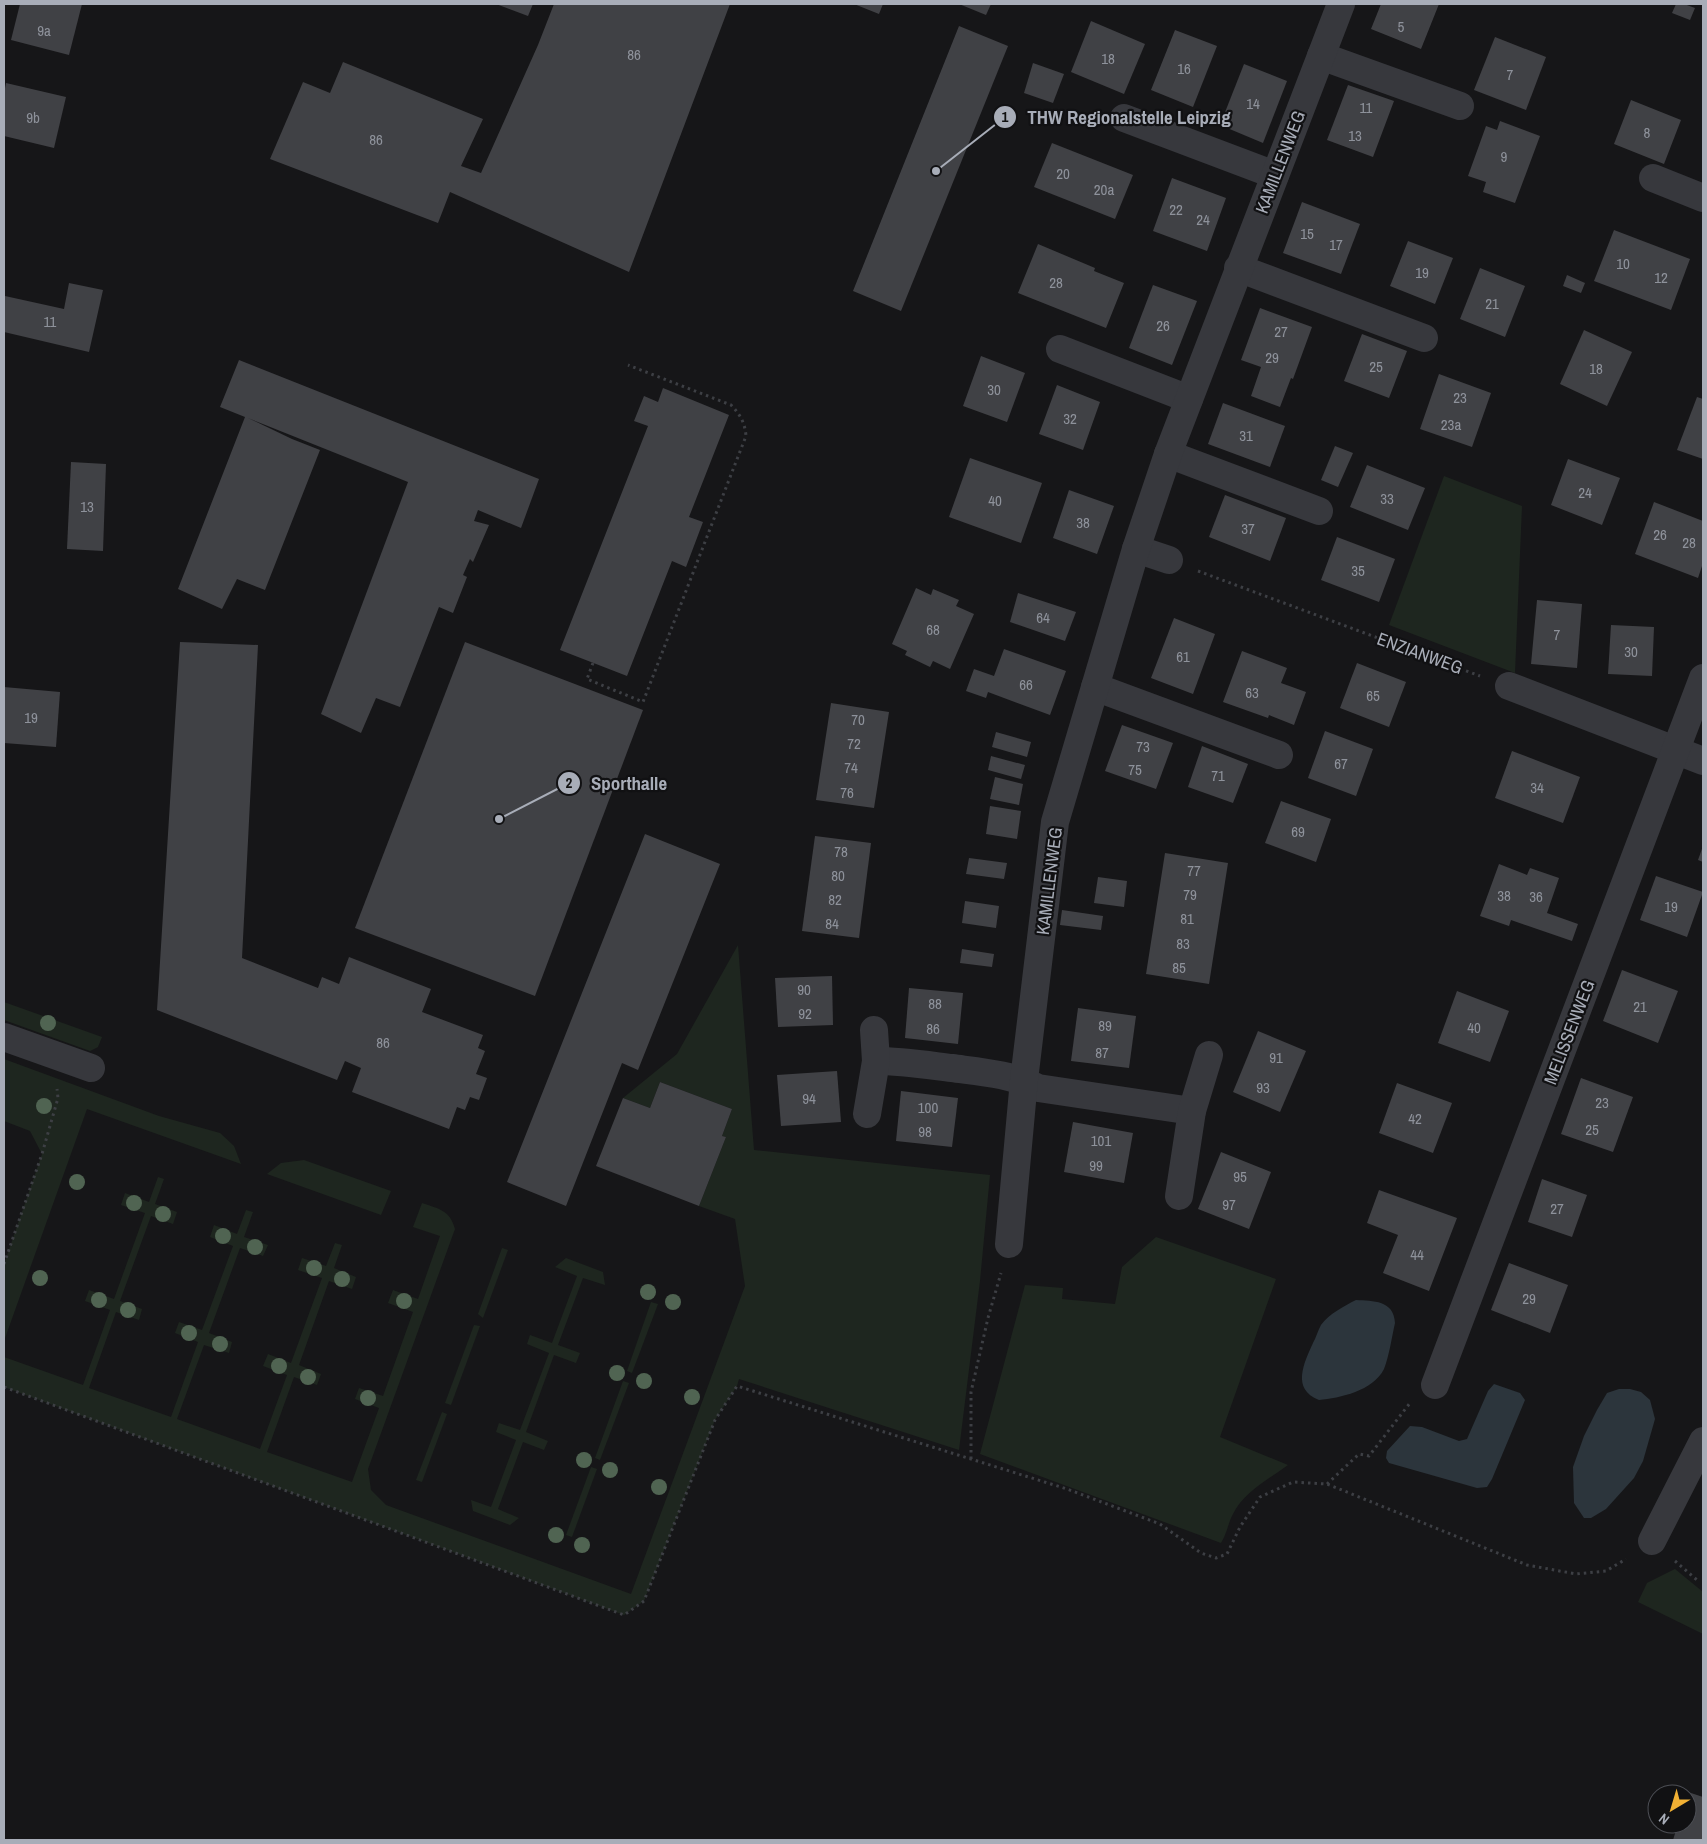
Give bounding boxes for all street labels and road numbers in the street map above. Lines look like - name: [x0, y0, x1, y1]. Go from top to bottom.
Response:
- street label: KAMILLENWEG: [1249, 107, 1311, 217]
- street label: ENZIANWEG: [1374, 626, 1466, 680]
- street label: KAMILLENWEG: [1030, 826, 1068, 936]
- street label: MELISSENWEG: [1538, 976, 1600, 1088]

